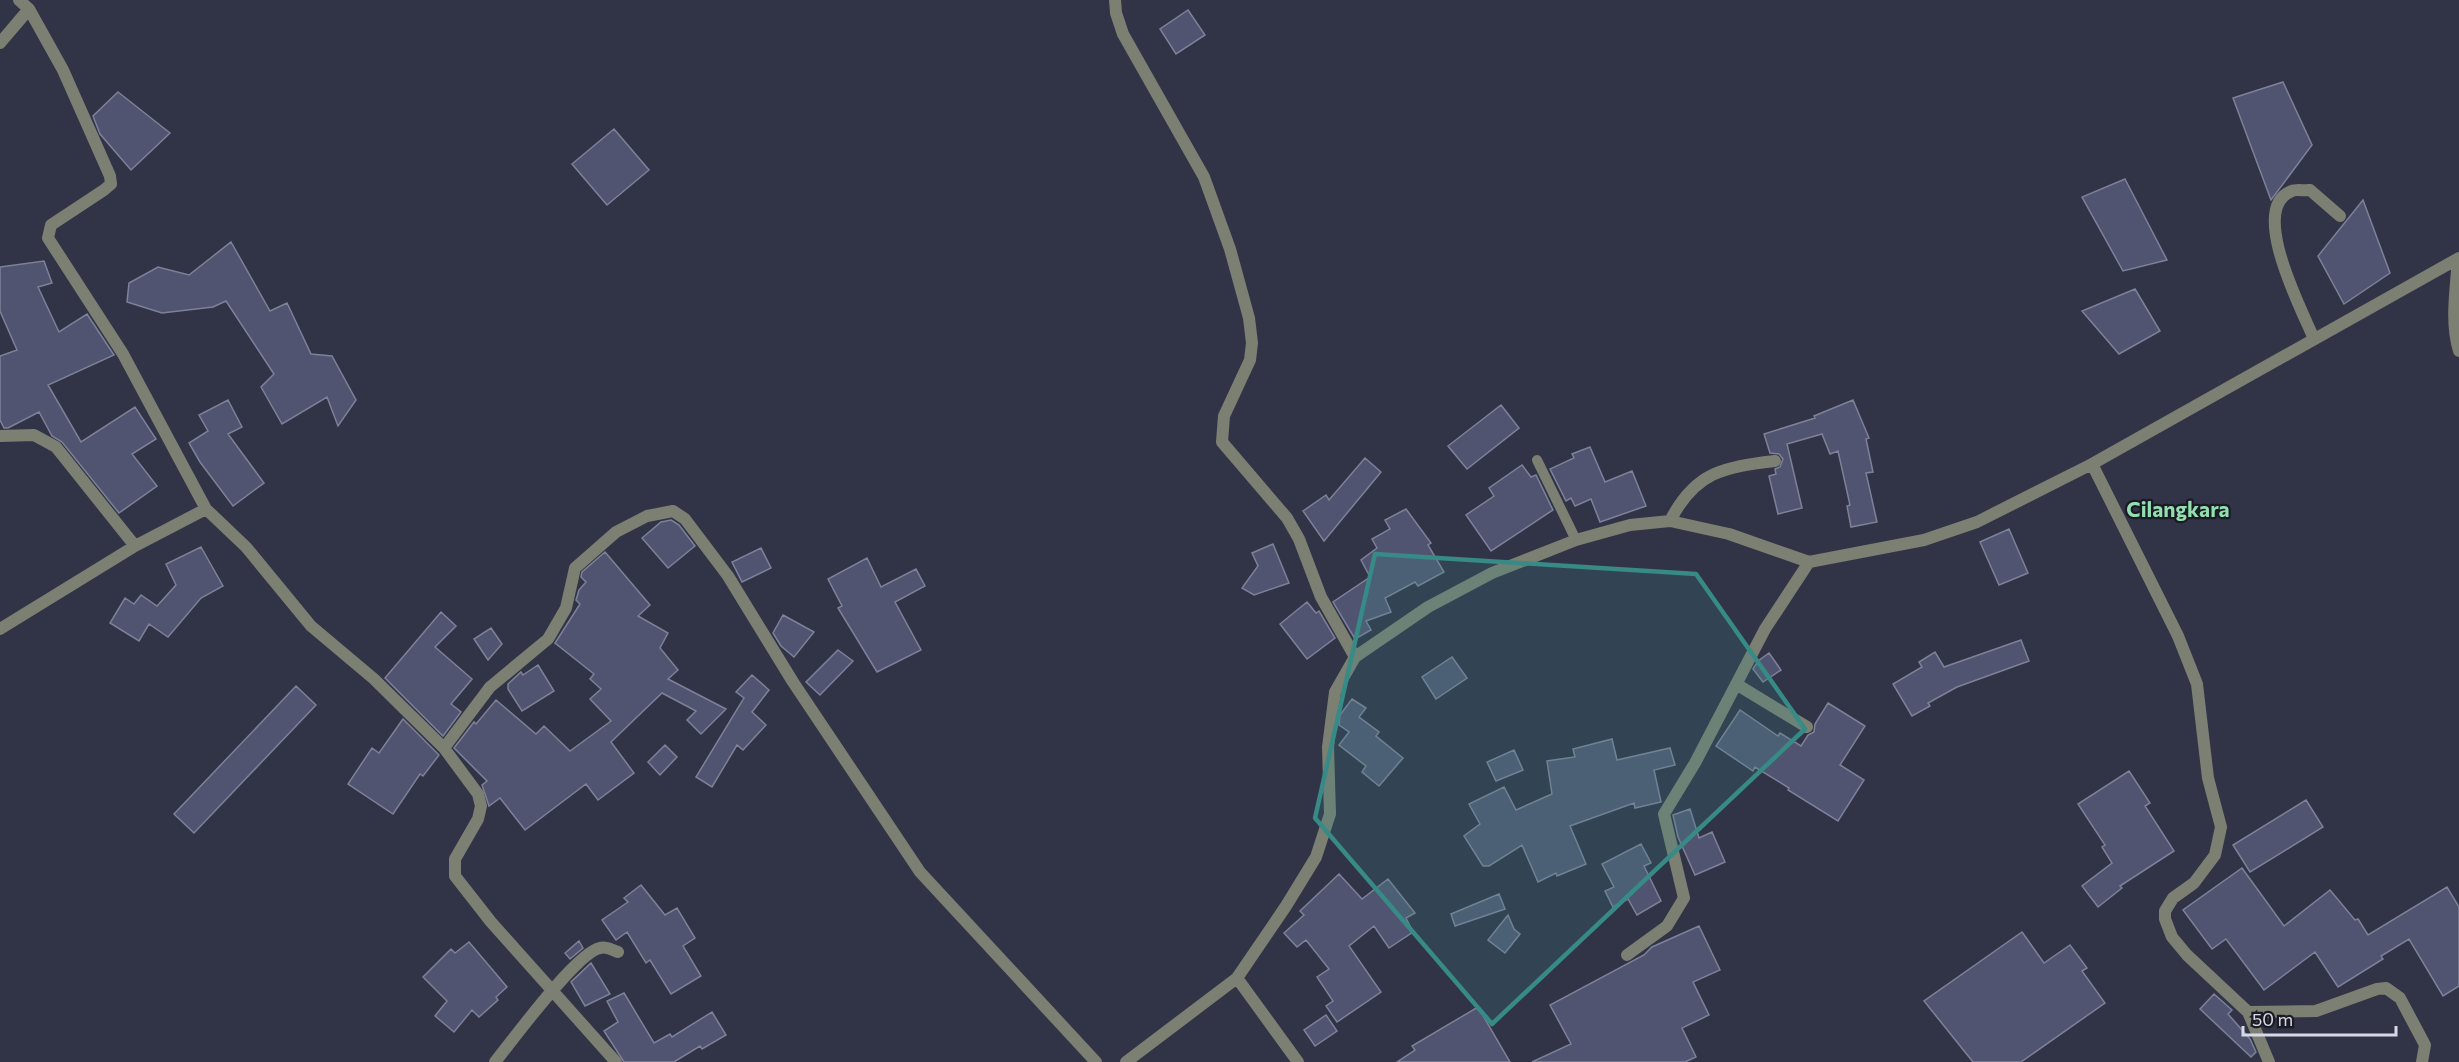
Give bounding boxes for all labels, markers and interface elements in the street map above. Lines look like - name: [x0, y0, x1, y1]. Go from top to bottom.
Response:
- district label: Cilangkara: [2126, 496, 2230, 521]
- scale bar: [2243, 999, 2396, 1037]
- text: 50 m: [2252, 1008, 2293, 1030]

